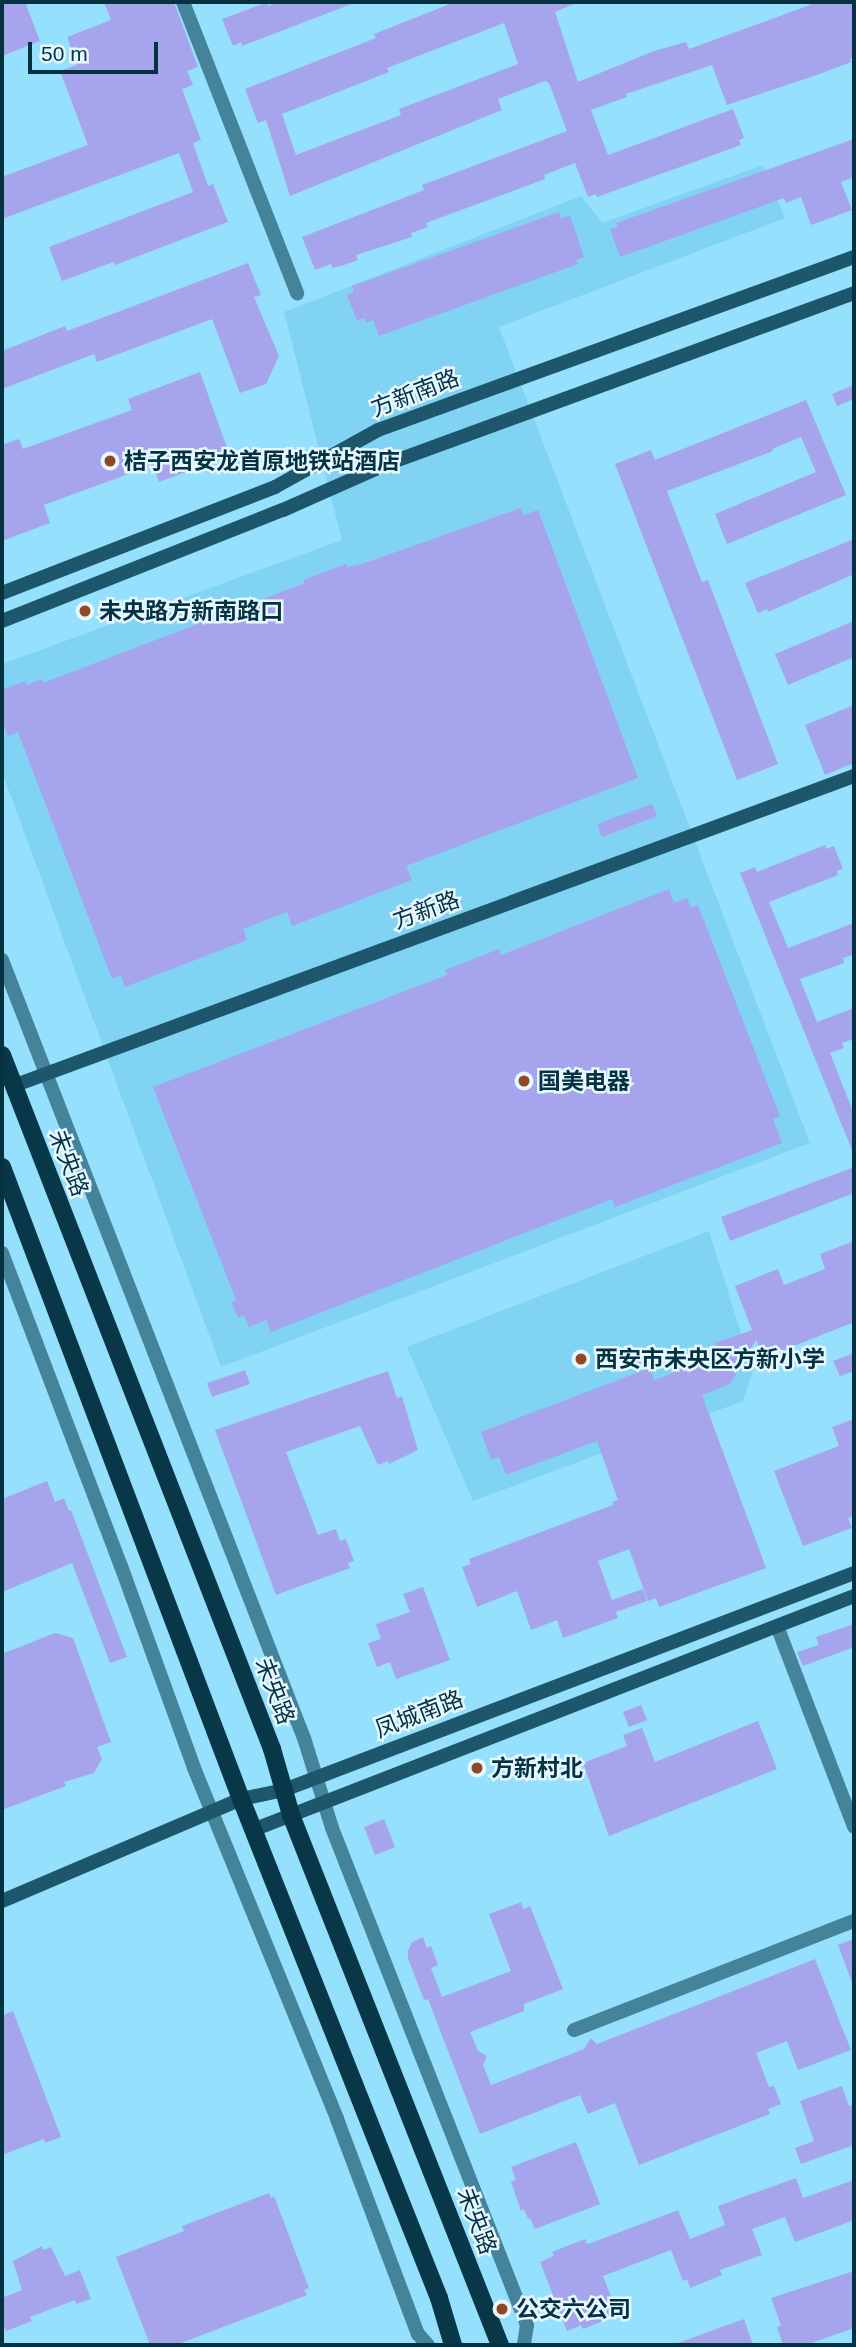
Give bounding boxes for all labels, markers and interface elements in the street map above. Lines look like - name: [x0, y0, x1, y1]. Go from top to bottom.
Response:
- scale bar: [32, 28, 161, 72]
- text: 50 m: [41, 42, 88, 65]
- street label: 方新南路: [367, 364, 463, 422]
- place label: 桔子西安龙首原地铁站酒店: [124, 447, 400, 475]
- marker: 桔子西安龙首原地铁站酒店: [102, 453, 118, 469]
- place label: 未央路方新南路口: [99, 597, 283, 625]
- marker: 未央路方新南路口: [77, 603, 93, 619]
- street label: 方新路: [389, 885, 463, 935]
- place label: 国美电器: [538, 1067, 630, 1095]
- marker: 国美电器: [516, 1073, 532, 1089]
- street label: 未央路: [44, 1126, 94, 1200]
- place label: 西安市未央区方新小学: [595, 1345, 825, 1373]
- marker: 西安市未央区方新小学: [573, 1351, 589, 1367]
- street label: 未央路: [250, 1654, 300, 1728]
- street label: 凤城南路: [371, 1685, 467, 1743]
- place label: 方新村北: [491, 1754, 583, 1782]
- marker: 方新村北: [469, 1760, 485, 1776]
- street label: 未央路: [452, 2184, 502, 2258]
- place label: 公交六公司: [516, 2295, 631, 2323]
- marker: 公交六公司: [494, 2301, 510, 2317]

